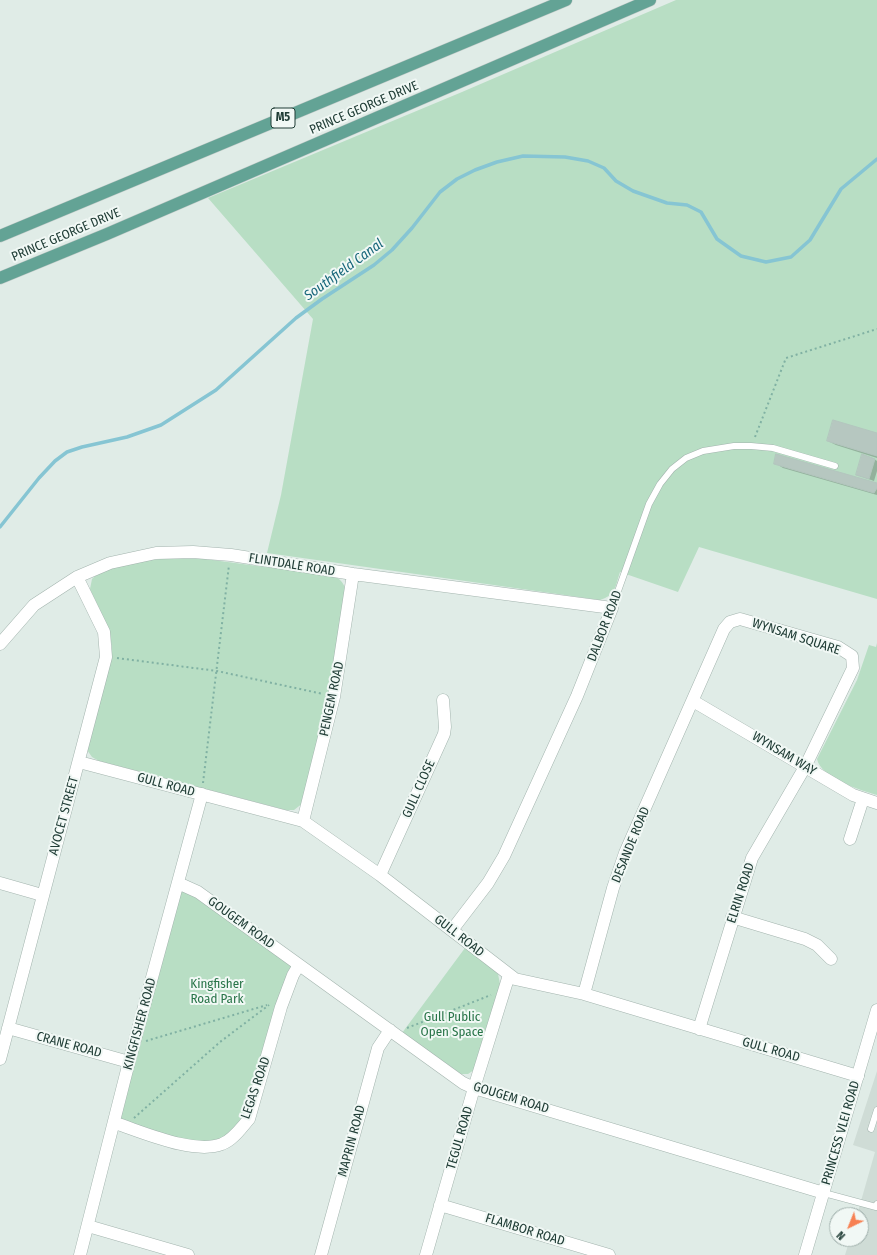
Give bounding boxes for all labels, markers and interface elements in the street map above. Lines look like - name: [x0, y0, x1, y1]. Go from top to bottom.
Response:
- street label: PRINCE GEORGE DRIVE: [307, 78, 421, 138]
- road number: M5: [271, 108, 295, 128]
- street label: PRINCE GEORGE DRIVE: [9, 205, 123, 265]
- water label: Southfield Canal: [301, 236, 387, 304]
- street label: FLINTDALE ROAD: [248, 550, 336, 580]
- street label: DALBOR ROAD: [584, 588, 626, 664]
- street label: WYNSAM SQUARE: [750, 615, 842, 659]
- street label: PENGEM ROAD: [316, 660, 348, 738]
- street label: WYNSAM WAY: [749, 729, 819, 779]
- street label: GULL CLOSE: [399, 757, 439, 821]
- street label: GULL ROAD: [135, 770, 197, 800]
- street label: AVOCET STREET: [46, 775, 82, 857]
- street label: DESANDE ROAD: [609, 805, 653, 885]
- street label: ELRIN ROAD: [724, 861, 758, 925]
- street label: GOUGEM ROAD: [205, 894, 277, 952]
- street label: GULL ROAD: [431, 912, 487, 960]
- street label: KINGFISHER ROAD: [120, 976, 160, 1072]
- park label: Kingfisher Road Park: [190, 976, 244, 1007]
- park label: Gull Public Open Space: [421, 1009, 483, 1040]
- street label: CRANE ROAD: [35, 1029, 103, 1061]
- street label: GULL ROAD: [740, 1034, 802, 1066]
- street label: LEGAS ROAD: [238, 1055, 274, 1121]
- street label: GOUGEM ROAD: [471, 1079, 551, 1117]
- street label: PRINCESS VLEI ROAD: [819, 1079, 863, 1187]
- street label: MAPRIN ROAD: [335, 1103, 369, 1179]
- street label: TEGUL ROAD: [444, 1104, 476, 1172]
- north arrow: [829, 1207, 869, 1247]
- street label: FLAMBOR ROAD: [483, 1211, 567, 1249]
- text: N: [834, 1228, 848, 1242]

